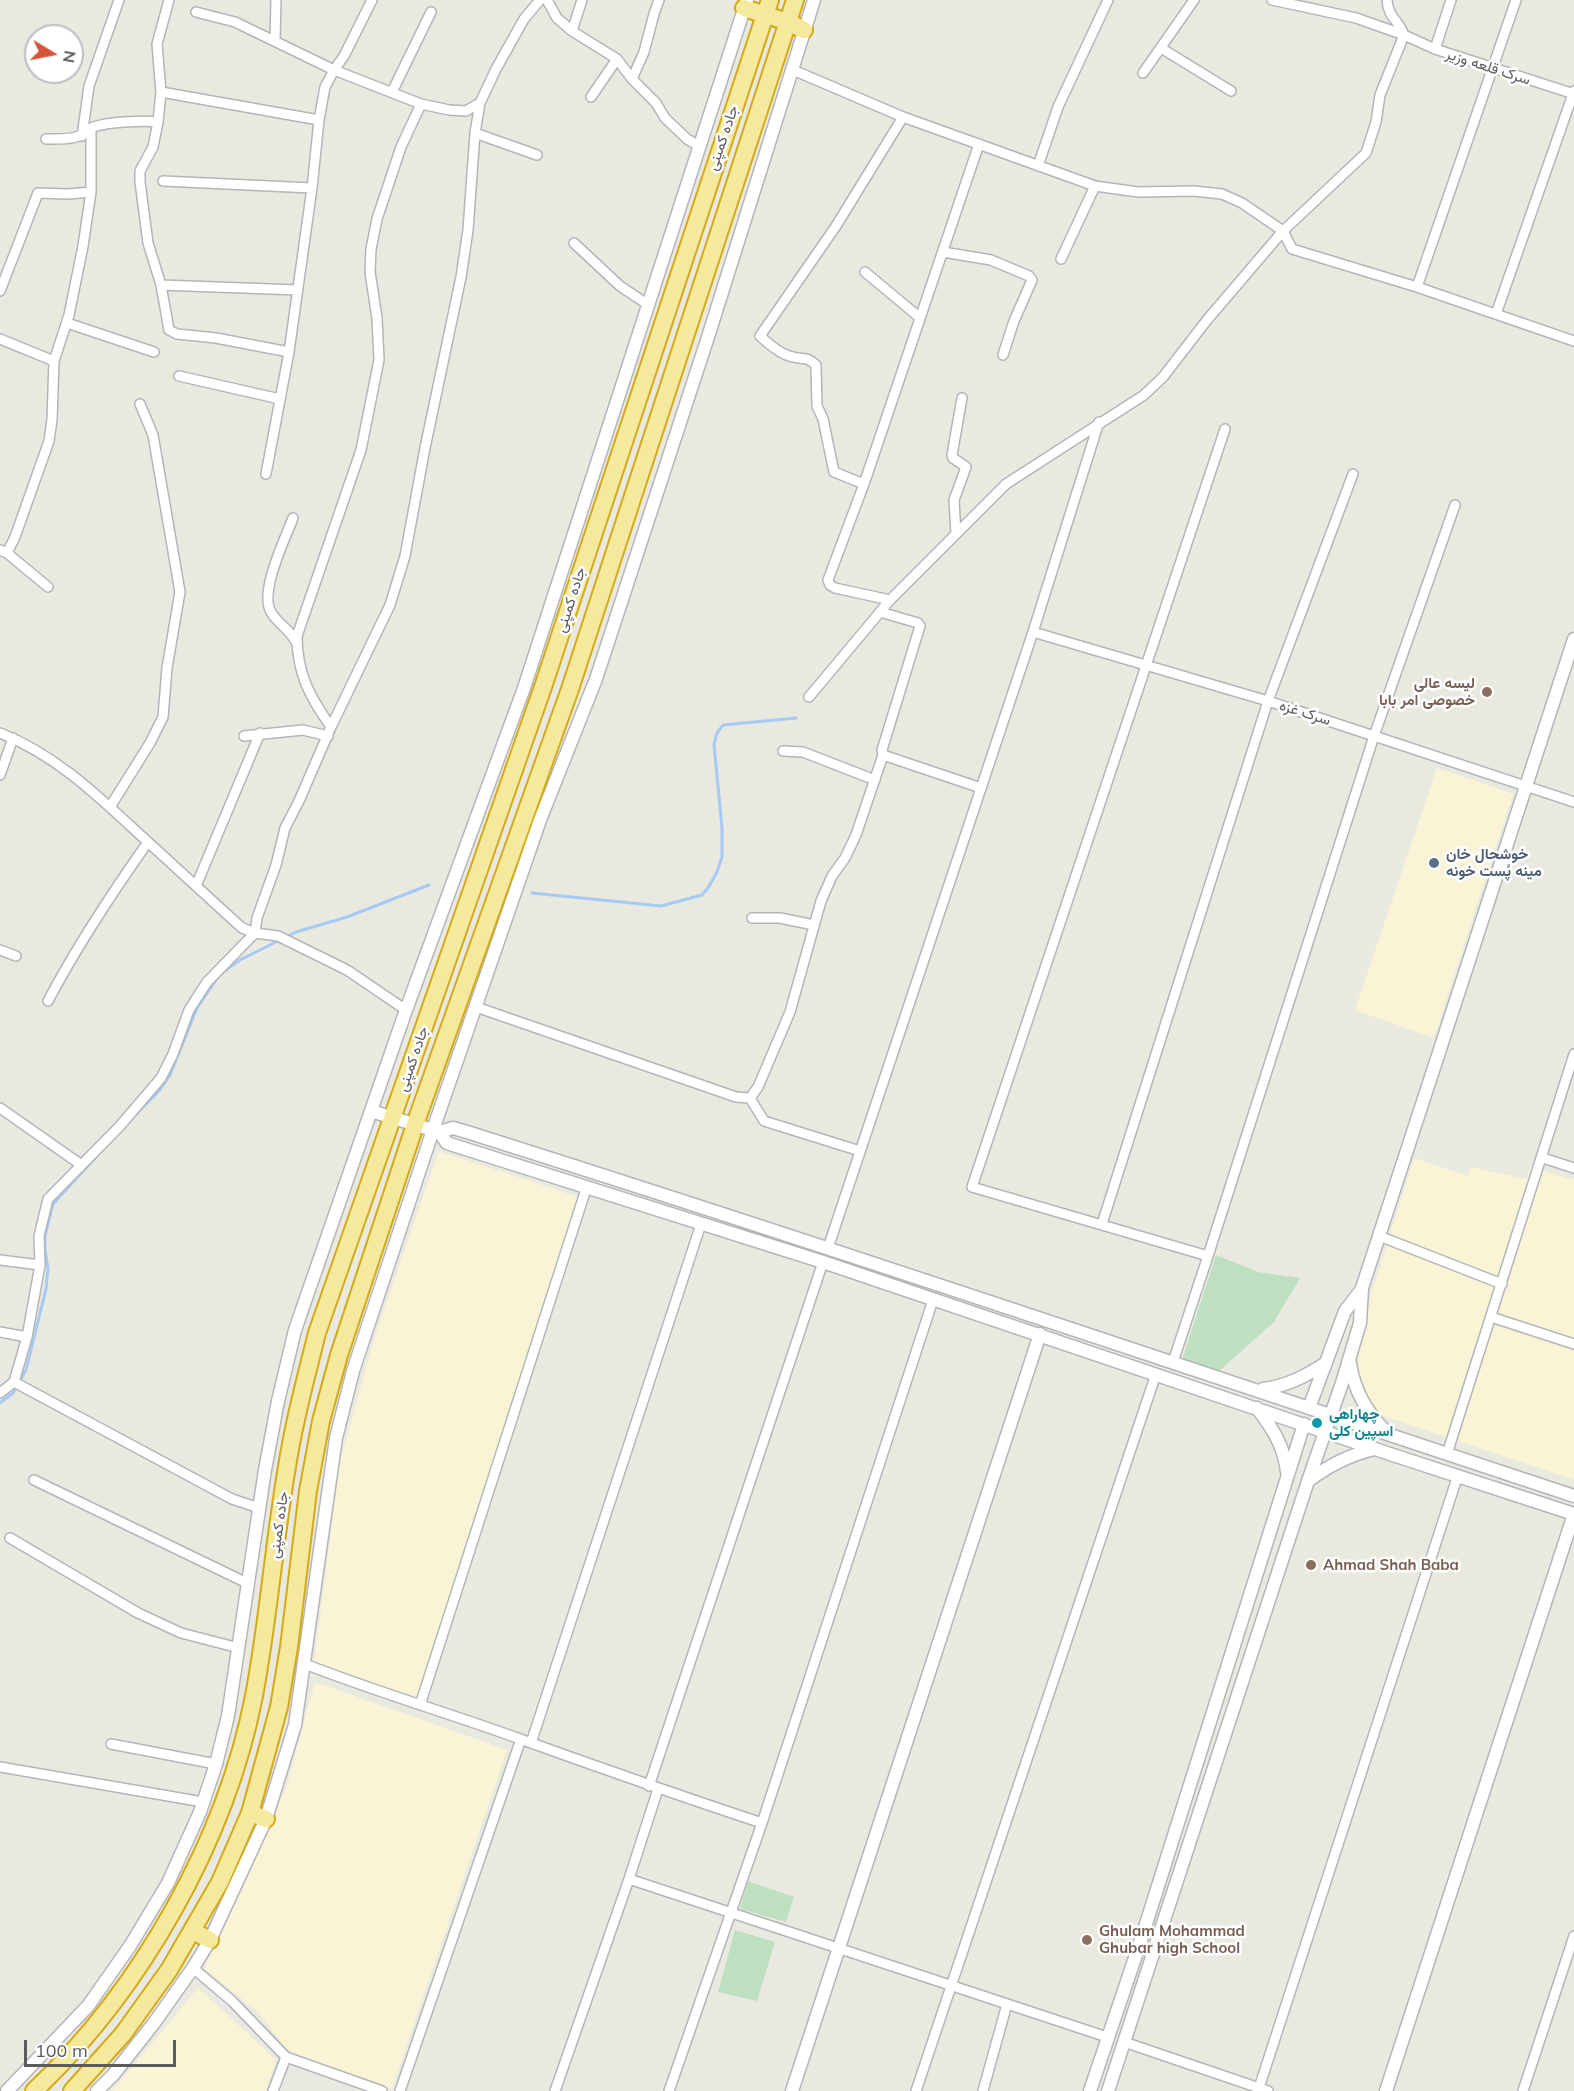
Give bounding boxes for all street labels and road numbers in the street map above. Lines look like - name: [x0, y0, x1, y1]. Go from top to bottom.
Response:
- street label: سرک قلعه وزیر: [1443, 45, 1533, 89]
- street label: جاده کمپنی: [703, 103, 743, 173]
- street label: جاده کمپنی: [552, 565, 590, 635]
- street label: سرک غزه: [1277, 696, 1333, 730]
- street label: جاده کمپنی: [393, 1024, 433, 1094]
- street label: جاده کمپنی: [265, 1490, 293, 1560]

